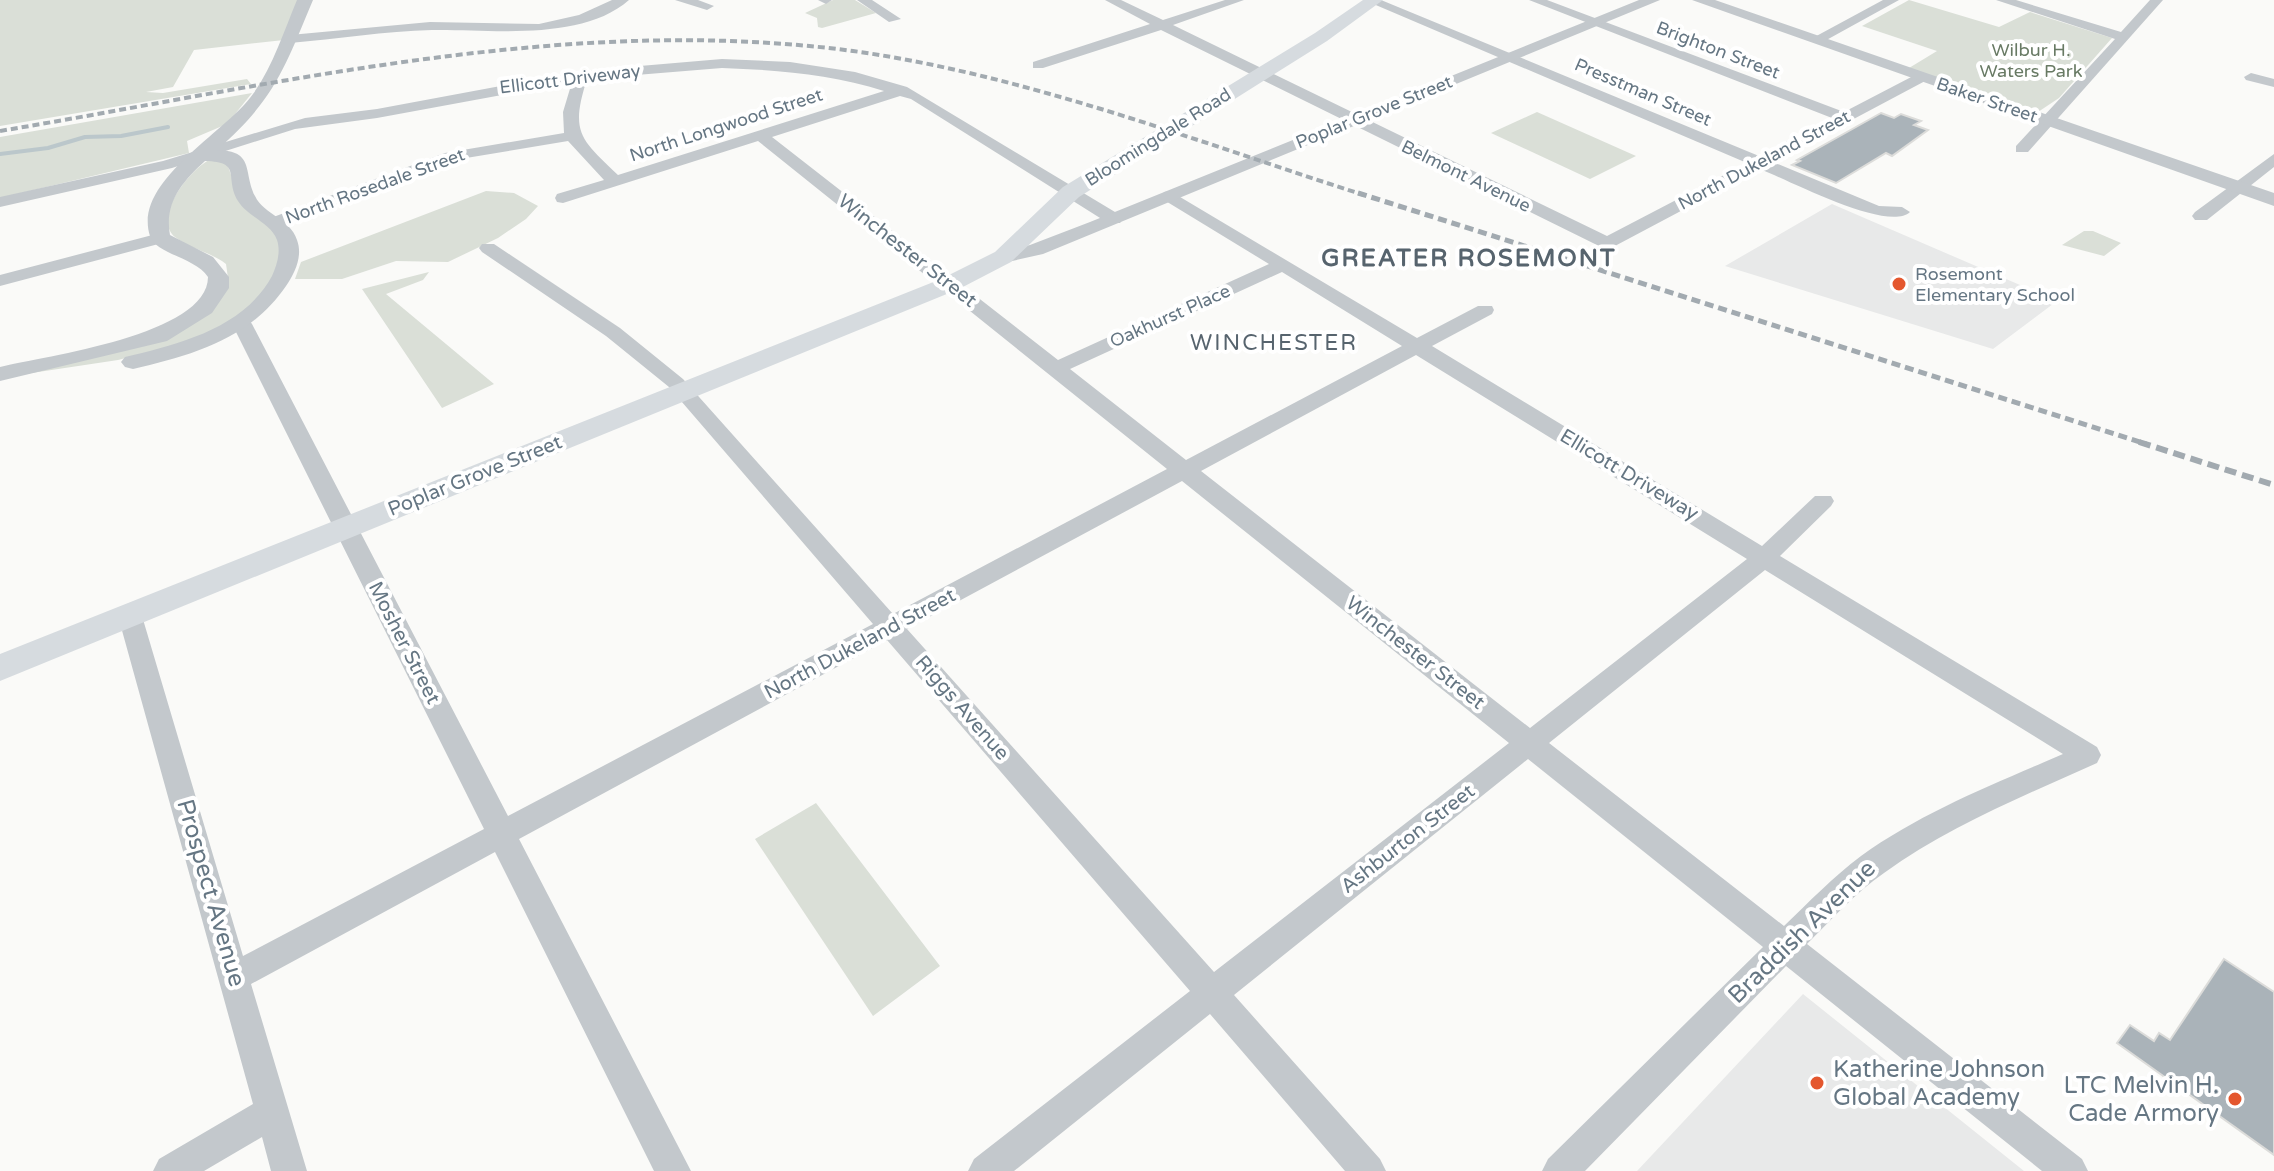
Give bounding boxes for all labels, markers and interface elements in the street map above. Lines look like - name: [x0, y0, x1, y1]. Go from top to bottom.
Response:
- street label: Brighton Street: [1653, 16, 1783, 84]
- park label: Wilbur H. Waters Park: [1980, 39, 2083, 82]
- street label: Presstman Street: [1571, 53, 1715, 131]
- street label: Ellicott Driveway: [498, 59, 642, 99]
- street label: Poplar Grove Street: [1292, 70, 1456, 154]
- street label: Baker Street: [1934, 72, 2041, 128]
- street label: North Longwood Street: [627, 83, 825, 167]
- street label: Bloomingdale Road: [1081, 83, 1235, 191]
- street label: North Dukeland Street: [1674, 105, 1854, 215]
- street label: Belmont Avenue: [1398, 135, 1534, 217]
- street label: North Rosedale Street: [282, 143, 468, 229]
- street label: Winchester Street: [833, 189, 982, 313]
- district label: GREATER ROSEMONT: [1321, 244, 1617, 273]
- place label: Rosemont Elementary School: [1915, 263, 2075, 306]
- marker: Rosemont Elementary School: [1890, 275, 1908, 293]
- street label: Oakhurst Place: [1106, 280, 1234, 352]
- district label: WINCHESTER: [1190, 330, 1358, 356]
- street label: Ellicott Driveway: [1555, 424, 1703, 526]
- street label: Poplar Grove Street: [384, 430, 566, 522]
- street label: Mosher Street: [363, 578, 445, 709]
- street label: North Dukeland Street: [760, 583, 960, 705]
- street label: Winchester Street: [1341, 591, 1490, 715]
- street label: Riggs Avenue: [910, 651, 1014, 765]
- street label: Ashburton Street: [1336, 779, 1480, 899]
- street label: Prospect Avenue: [170, 796, 252, 990]
- street label: Braddish Avenue: [1722, 854, 1882, 1010]
- place label: Katherine Johnson Global Academy: [1833, 1055, 2045, 1112]
- place label: LTC Melvin H. Cade Armory: [2064, 1071, 2219, 1128]
- marker: Katherine Johnson Global Academy: [1808, 1074, 1826, 1092]
- marker: LTC Melvin H. Cade Armory: [2226, 1090, 2244, 1108]

